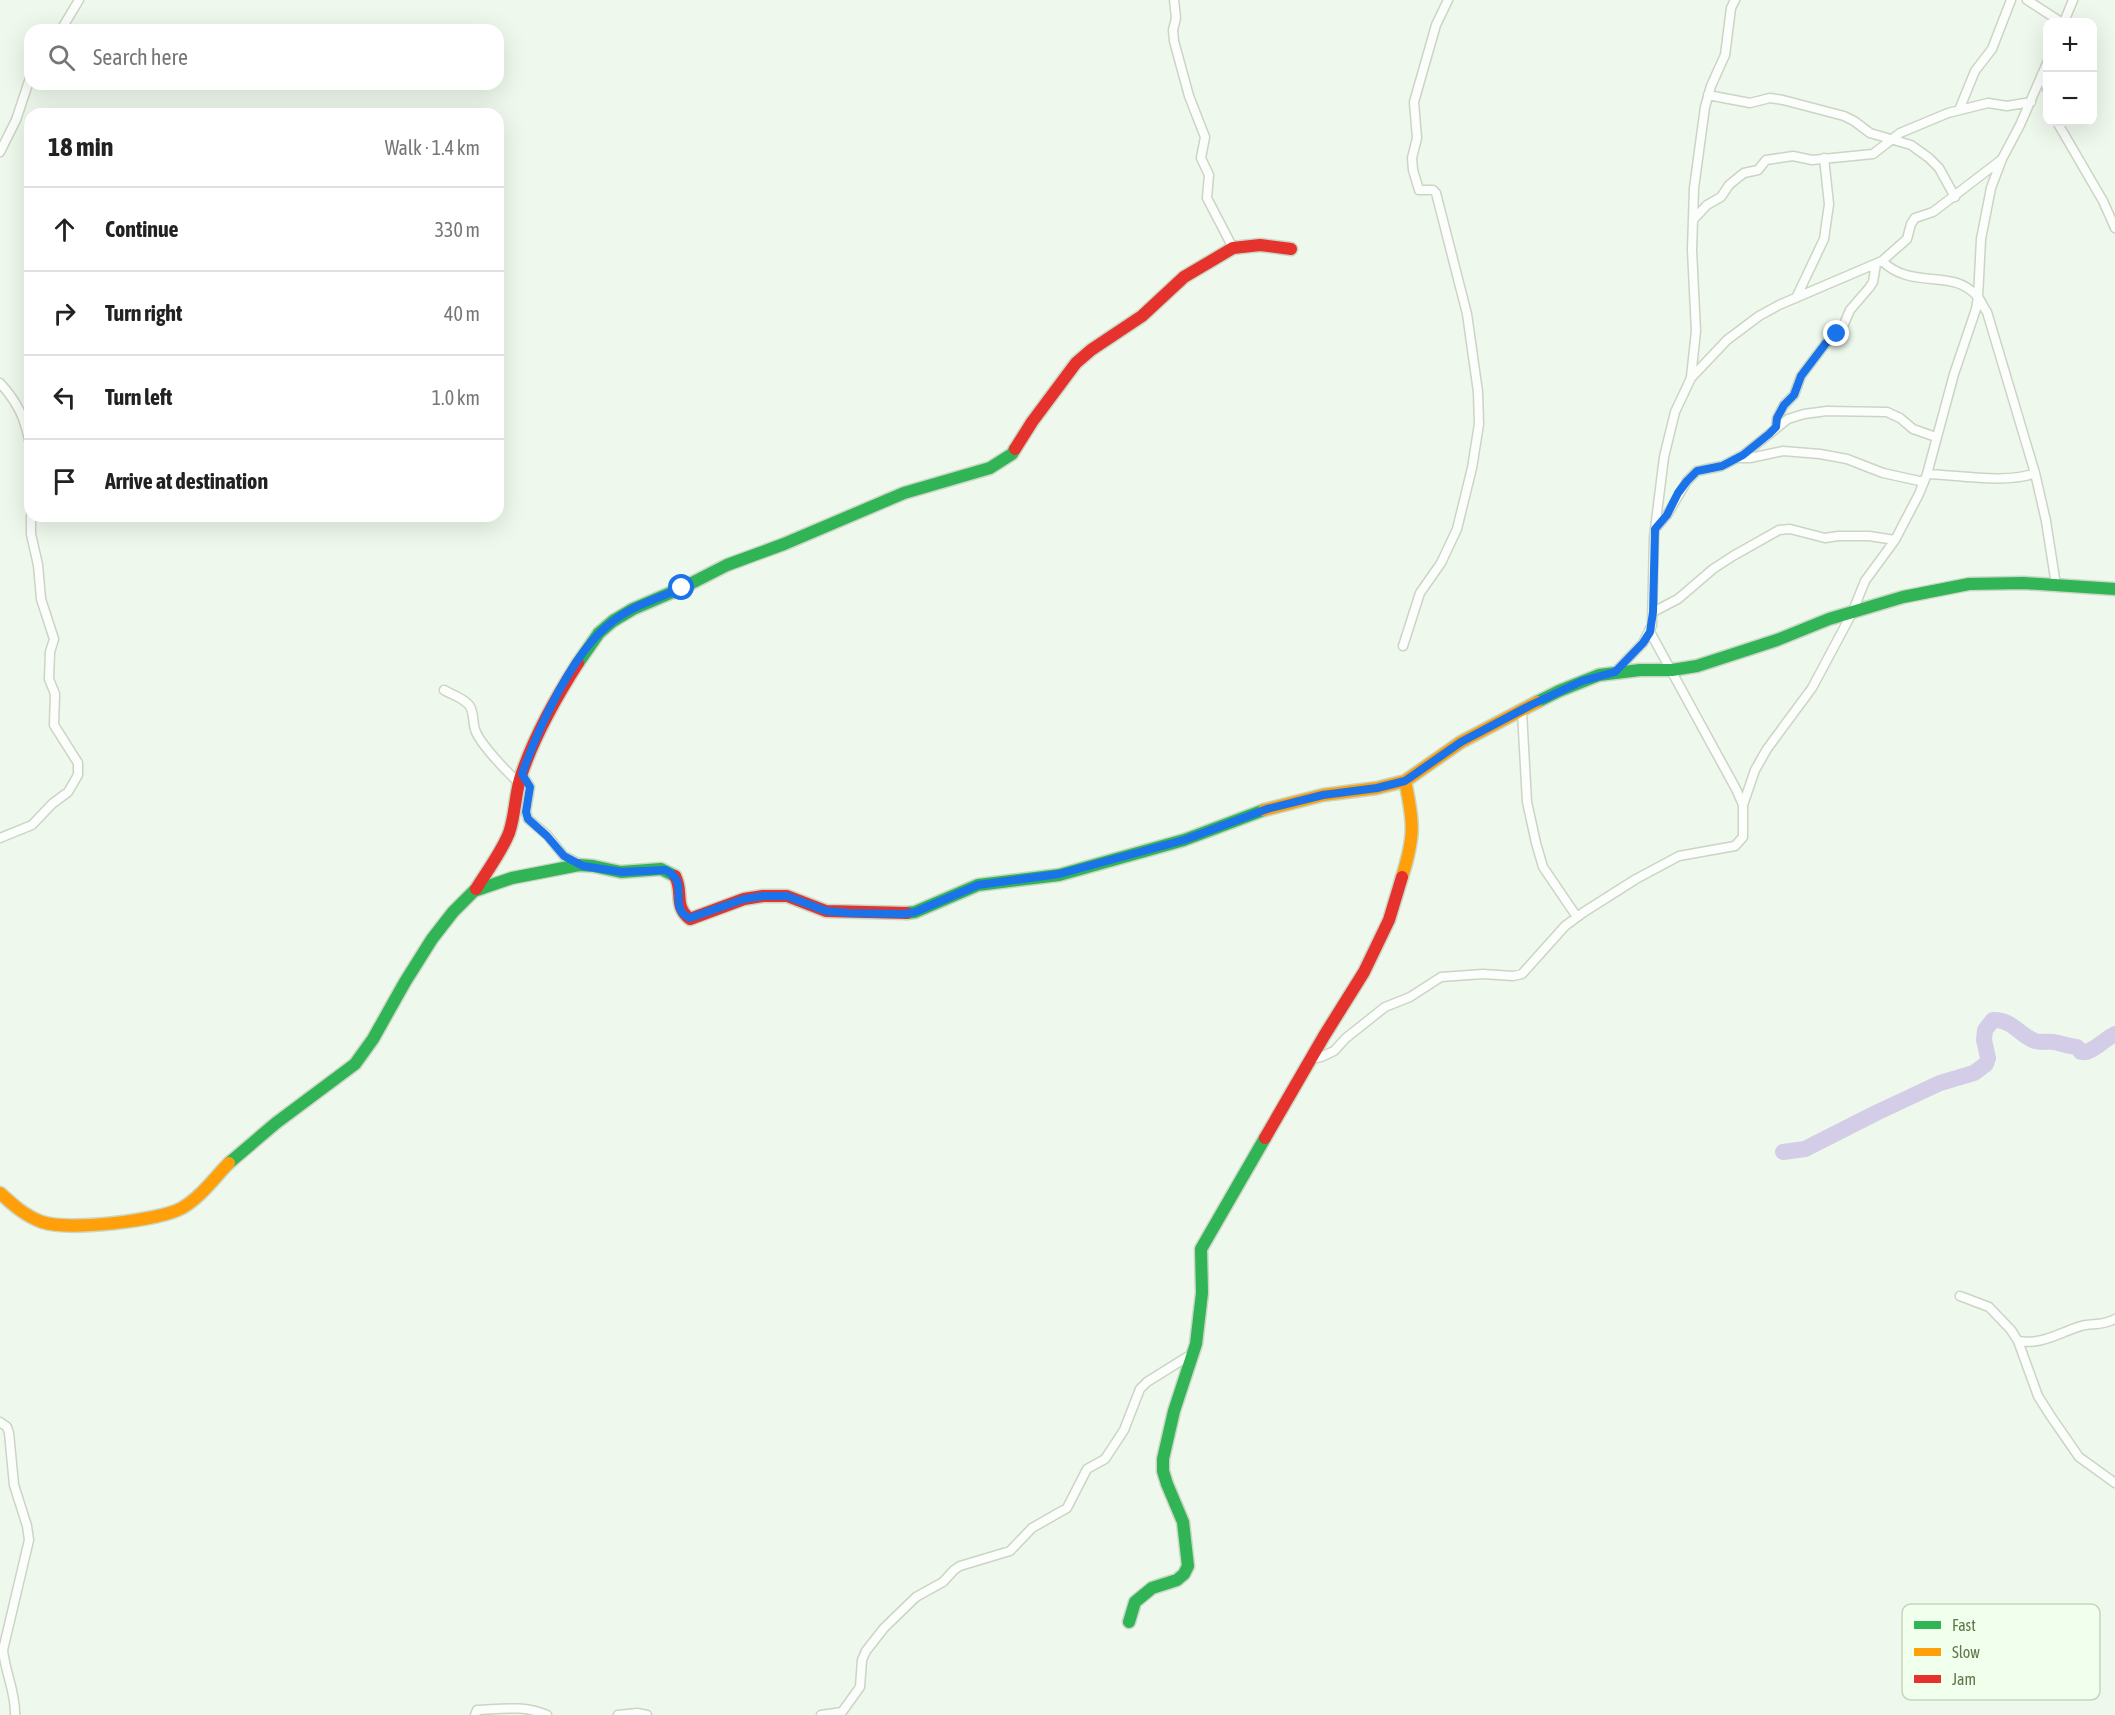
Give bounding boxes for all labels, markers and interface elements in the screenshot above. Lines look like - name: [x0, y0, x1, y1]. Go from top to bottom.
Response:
- map controls: [2043, 18, 2097, 126]
- button: +: [2043, 18, 2097, 72]
- search box: [24, 24, 504, 90]
- icon: search: [45, 41, 78, 74]
- text: Search here: [93, 44, 188, 70]
- button: −: [2043, 72, 2097, 126]
- text: 18 min: [48, 132, 113, 162]
- text: Walk · 1.4 km: [385, 136, 480, 159]
- icon: ahead: [48, 213, 81, 246]
- text: Continue: [105, 216, 179, 242]
- text: 330 m: [435, 218, 480, 241]
- icon: right: [48, 297, 81, 330]
- text: Turn right: [105, 300, 182, 326]
- text: 40 m: [444, 302, 480, 325]
- route end: [1823, 320, 1849, 346]
- icon: left: [48, 381, 81, 414]
- text: Turn left: [105, 384, 172, 410]
- text: 1.0 km: [432, 386, 480, 409]
- icon: arrive: [48, 465, 81, 498]
- text: Arrive at destination: [105, 468, 268, 494]
- route start: [668, 574, 694, 600]
- legend: [1902, 1604, 2100, 1700]
- text: Fast: [1952, 1616, 1976, 1634]
- text: Slow: [1952, 1643, 1980, 1661]
- text: Jam: [1952, 1670, 1976, 1688]

